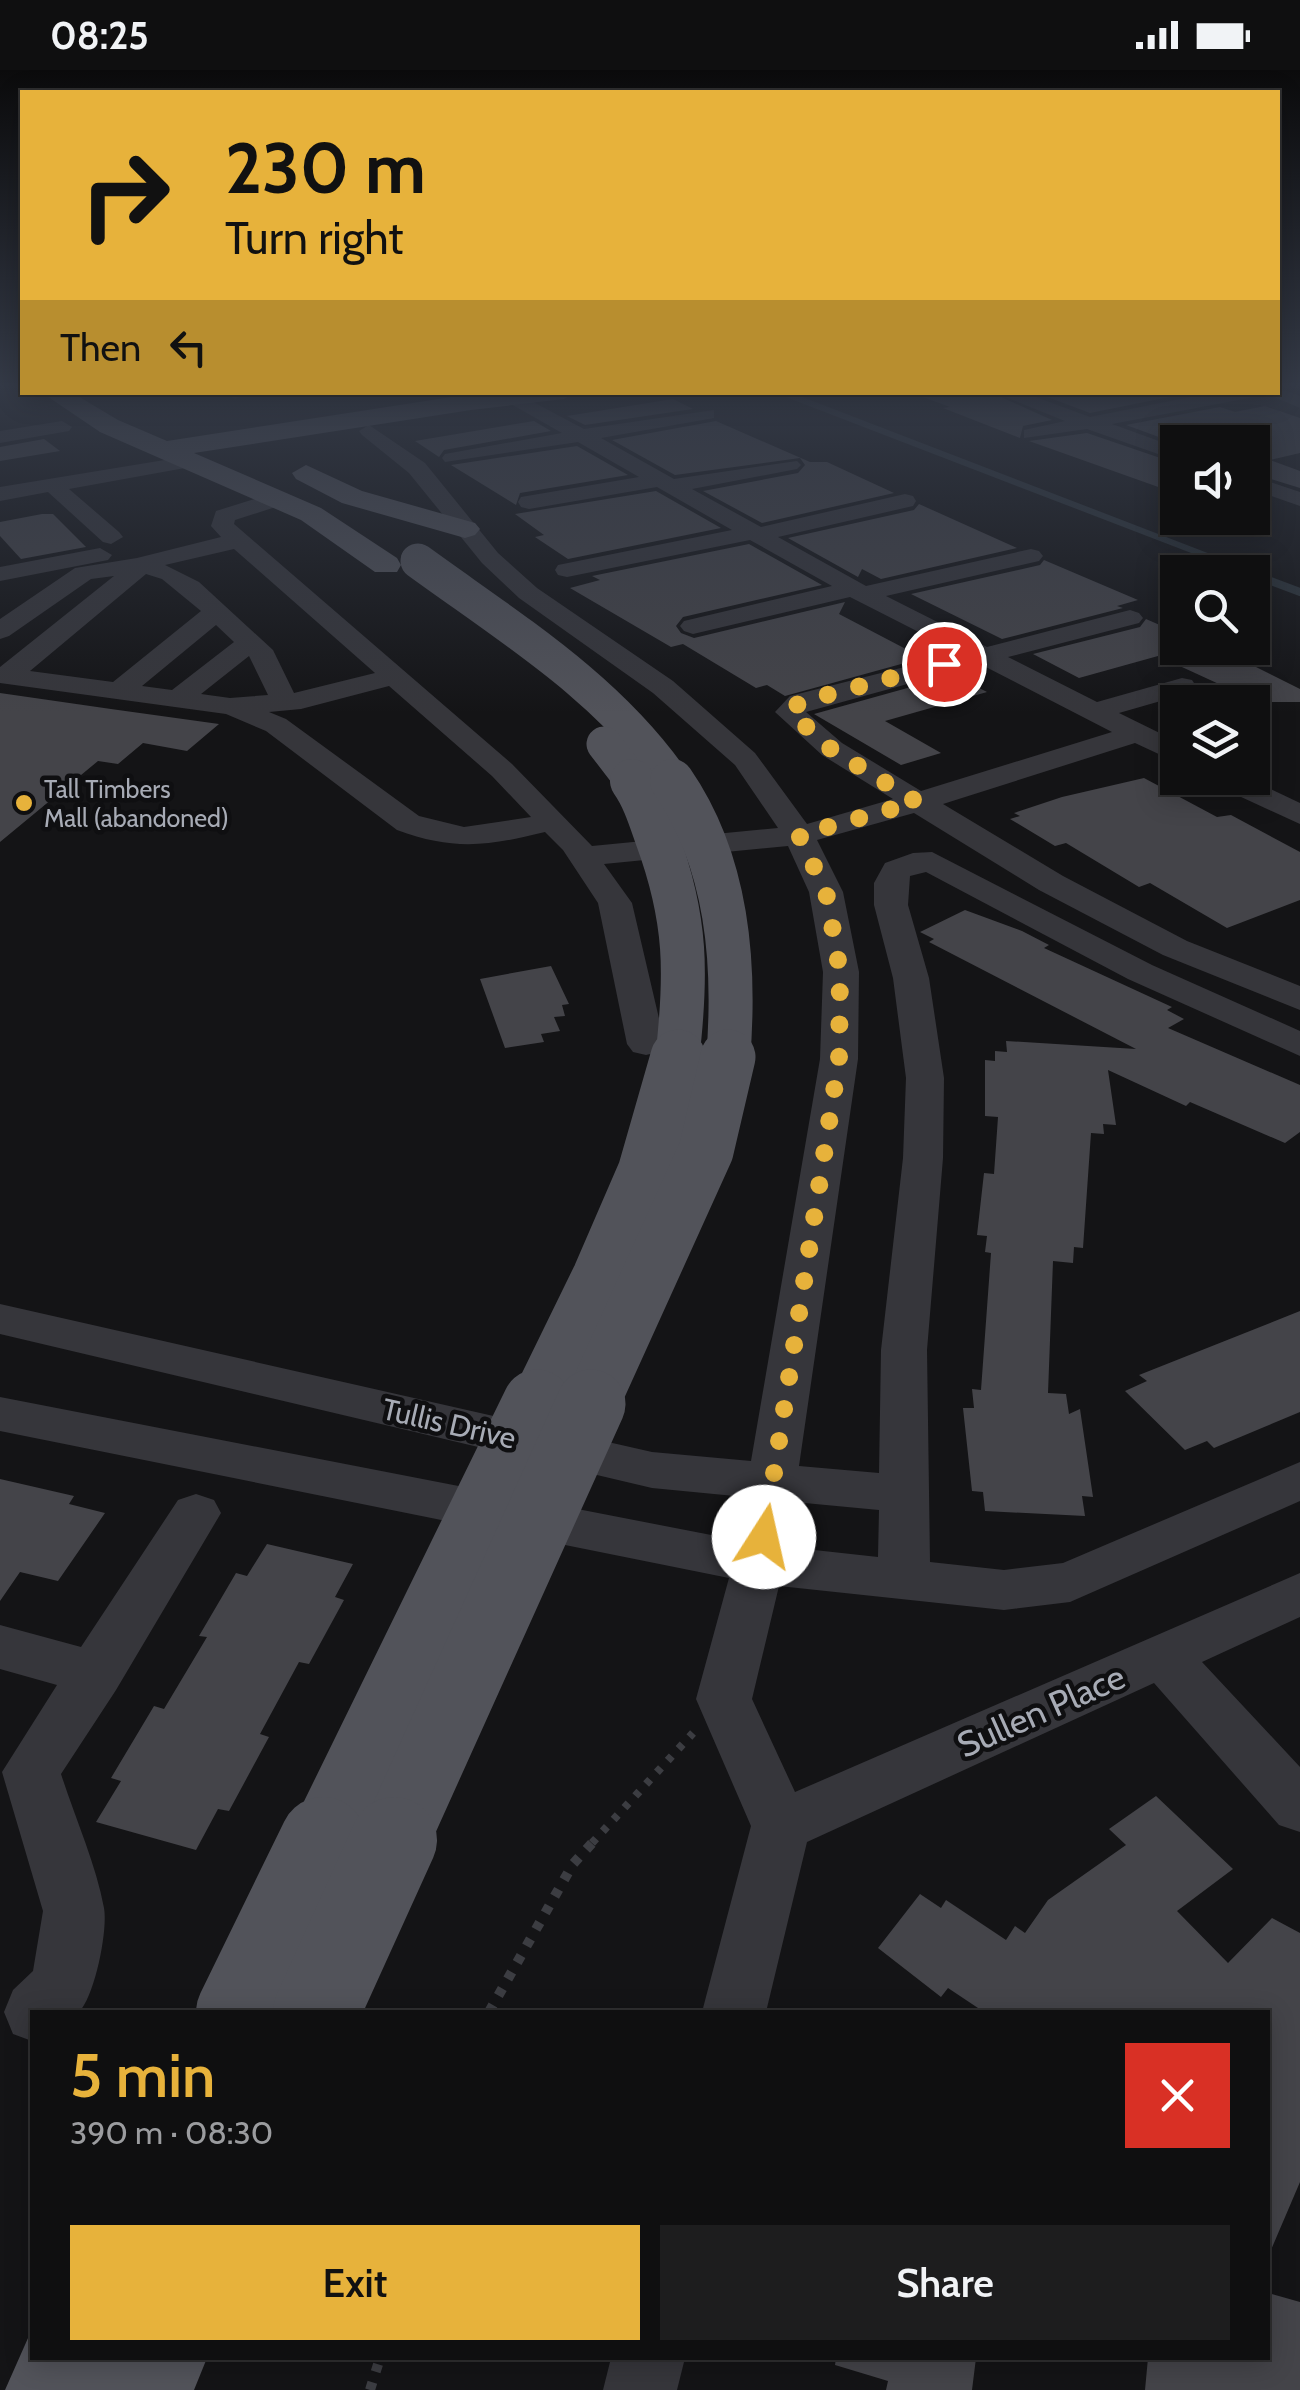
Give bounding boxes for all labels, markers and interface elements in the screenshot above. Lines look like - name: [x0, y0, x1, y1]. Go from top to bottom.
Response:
- text: 08:25: [50, 12, 149, 59]
- text: 230 m: [225, 125, 426, 211]
- icon: right: [60, 130, 190, 260]
- text: Turn right: [225, 211, 404, 265]
- icon: left: [161, 320, 216, 375]
- text: Then: [60, 324, 141, 371]
- map controls: [1160, 425, 1270, 795]
- button: sound: [1160, 425, 1270, 535]
- button: search: [1160, 555, 1270, 665]
- pin: [902, 622, 987, 707]
- icon: arrive: [917, 637, 972, 692]
- button: layers: [1160, 685, 1270, 795]
- place label: Tall Timbers Mall (abandoned): [44, 774, 229, 833]
- marker: Tall Timbers Mall (abandoned): [13, 792, 35, 814]
- street label: Tullis Drive: [379, 1390, 520, 1457]
- position arrow: [712, 1485, 816, 1589]
- street label: Sullen Place: [950, 1655, 1131, 1767]
- text: 5 min: [70, 2039, 215, 2112]
- button: close: [1125, 2043, 1230, 2148]
- text: 390 m · 08:30: [70, 2113, 273, 2152]
- button: Exit: [70, 2225, 640, 2340]
- button: Share: [660, 2225, 1230, 2340]

